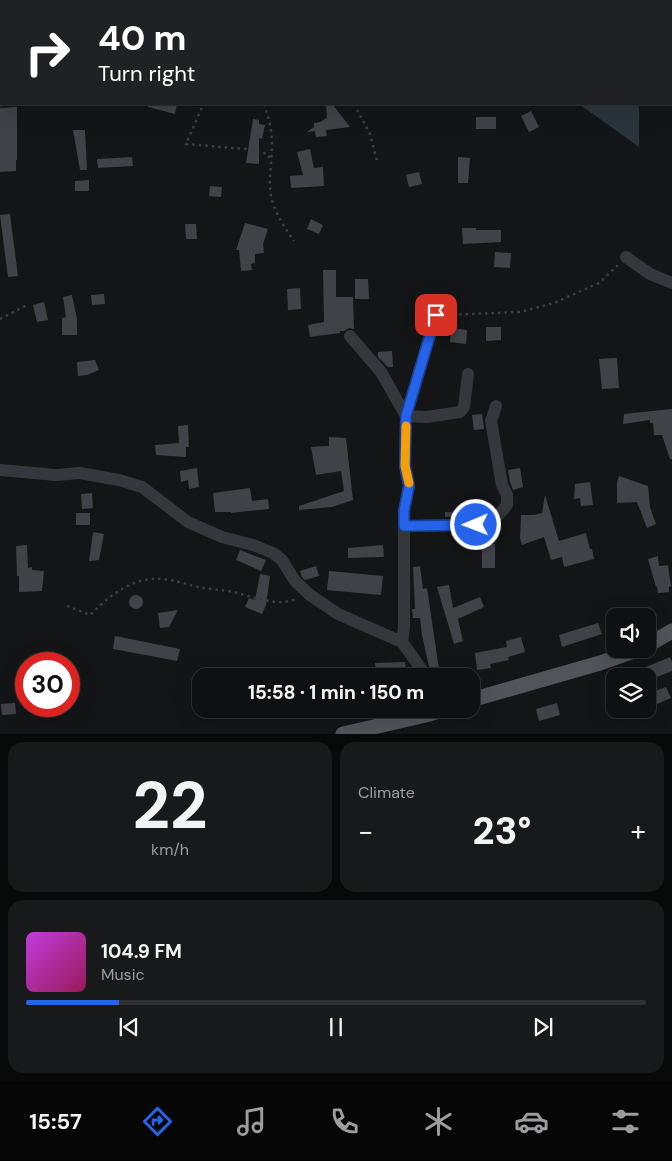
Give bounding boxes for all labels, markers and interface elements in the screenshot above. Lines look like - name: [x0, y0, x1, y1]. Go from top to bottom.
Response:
- text: 40 m: [98, 15, 187, 61]
- icon: right: [15, 20, 80, 85]
- text: Turn right: [98, 59, 195, 88]
- pin: [415, 294, 457, 336]
- icon: arrive: [422, 301, 450, 329]
- position arrow: [449, 498, 501, 550]
- map controls: [606, 608, 656, 718]
- button: sound: [606, 608, 656, 658]
- speed limit sign: 30: [15, 652, 80, 717]
- button: layers: [606, 668, 656, 718]
- text: 15:58 · 1 min · 150 m: [248, 680, 424, 705]
- text: 22: [132, 764, 208, 848]
- text: Climate: [358, 782, 415, 803]
- text: 23°: [473, 806, 531, 856]
- text: −: [358, 813, 373, 850]
- text: +: [631, 813, 646, 850]
- text: km/h: [151, 839, 189, 860]
- text: 104.9 FM: [101, 939, 182, 964]
- text: Music: [101, 964, 145, 985]
- icon: previous: [115, 1013, 143, 1041]
- icon: pause: [322, 1013, 350, 1041]
- icon: next: [529, 1013, 557, 1041]
- icon: directions: [140, 1104, 175, 1139]
- icon: music: [234, 1104, 269, 1139]
- icon: phone: [327, 1104, 362, 1139]
- icon: climate: [421, 1104, 456, 1139]
- icon: car: [514, 1104, 549, 1139]
- icon: filters: [608, 1104, 643, 1139]
- text: 15:57: [29, 1107, 82, 1136]

